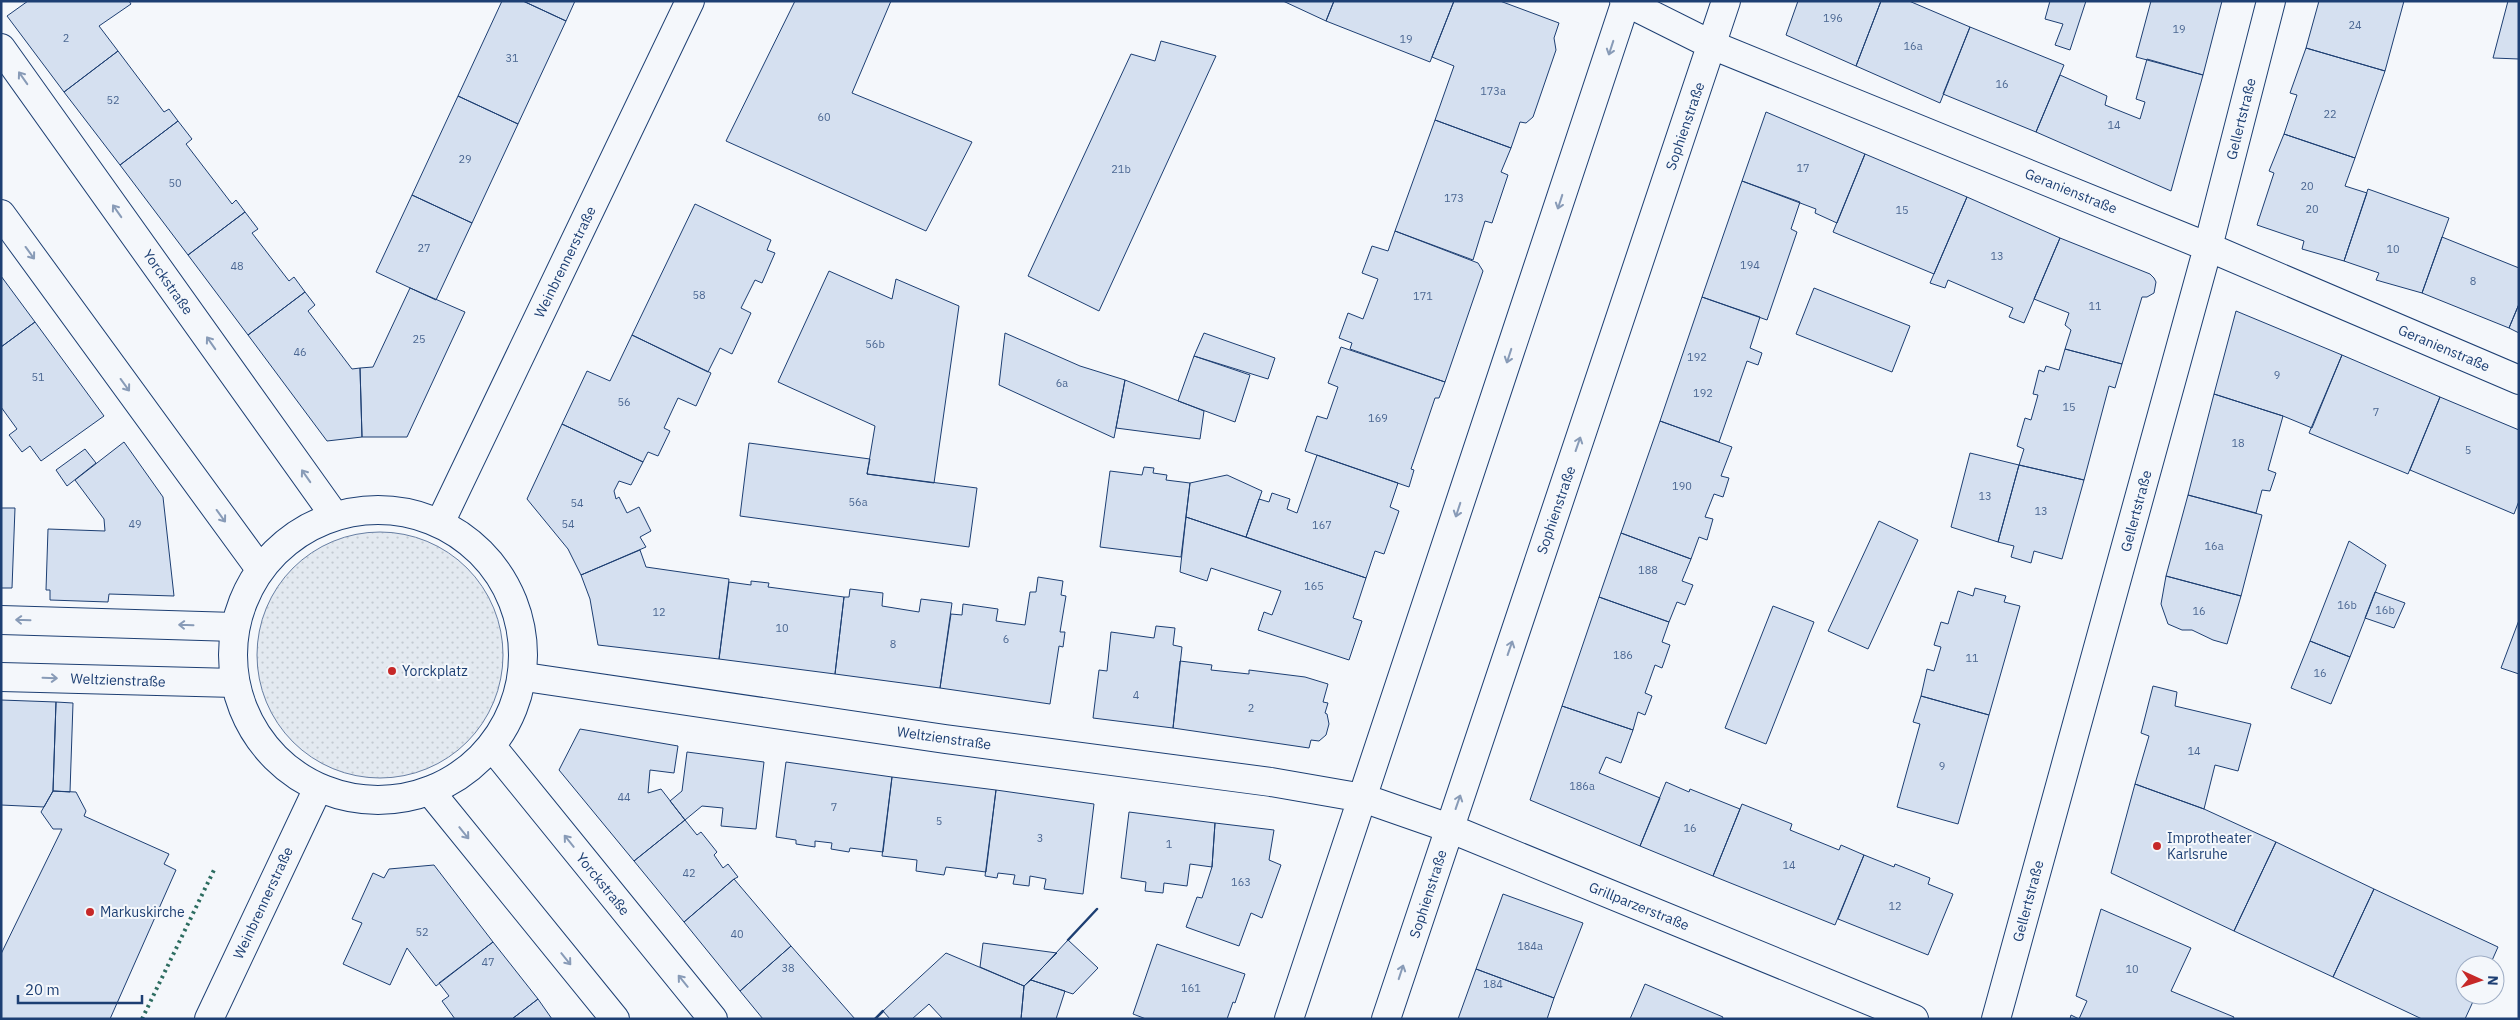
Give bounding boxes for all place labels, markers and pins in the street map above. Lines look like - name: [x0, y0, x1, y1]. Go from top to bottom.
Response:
- place label: Yorckplatz: [402, 662, 468, 680]
- marker: Yorckplatz: [386, 665, 398, 677]
- place label: Improtheater Karlsruhe: [2167, 829, 2252, 863]
- marker: Improtheater Karlsruhe: [2151, 840, 2163, 852]
- place label: Markuskirche: [100, 903, 185, 921]
- marker: Markuskirche: [84, 906, 96, 918]

